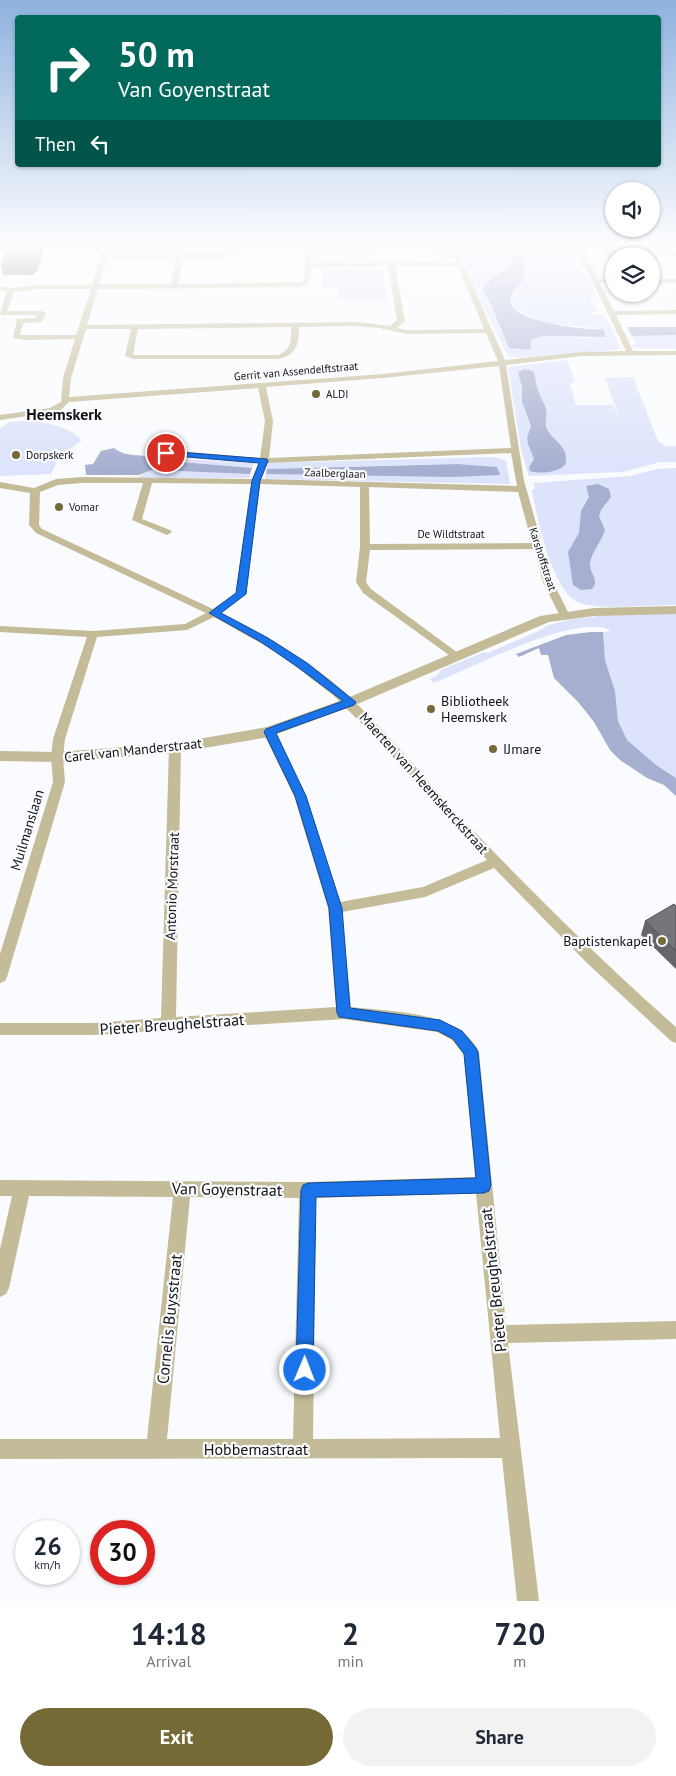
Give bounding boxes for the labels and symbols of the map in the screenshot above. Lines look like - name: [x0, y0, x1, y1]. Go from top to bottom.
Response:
- street label: Gerrit van Assendelftstraat: [233, 359, 359, 383]
- place label: ALDI: [326, 387, 349, 401]
- marker: ALDI: [310, 388, 322, 400]
- district label: Heemskerk: [26, 404, 102, 424]
- pin: [145, 432, 187, 474]
- place label: Dorpskerk: [26, 448, 74, 462]
- marker: Dorpskerk: [10, 449, 22, 461]
- street label: Zaalberglaan: [304, 465, 366, 481]
- place label: Vomar: [68, 500, 99, 514]
- marker: Vomar: [53, 501, 65, 513]
- street label: Karshoffstraat: [526, 526, 560, 593]
- street label: De Wildtstraat: [417, 527, 485, 541]
- place label: Bibliotheek Heemskerk: [441, 692, 509, 726]
- marker: Bibliotheek Heemskerk: [425, 703, 437, 715]
- street label: Maerten van Heemskerckstraat: [356, 708, 493, 858]
- street label: Carel van Manderstraat: [63, 734, 203, 766]
- place label: IJmare: [503, 740, 541, 758]
- marker: IJmare: [487, 743, 499, 755]
- street label: Muilmanslaan: [6, 787, 48, 873]
- street label: Antonio Morstraat: [161, 831, 183, 940]
- place label: Baptistenkapel: [563, 932, 652, 950]
- marker: Baptistenkapel: [656, 935, 668, 947]
- street label: Pieter Breughelstraat: [99, 1009, 246, 1039]
- street label: Van Goyenstraat: [171, 1178, 283, 1200]
- street label: Pieter Breughelstraat: [475, 1206, 511, 1353]
- street label: Cornelis Buysstraat: [152, 1252, 186, 1385]
- position arrow: [278, 1343, 330, 1395]
- street label: Hobbemastraat: [204, 1439, 309, 1459]
- speed limit sign: 30: [90, 1520, 155, 1585]

